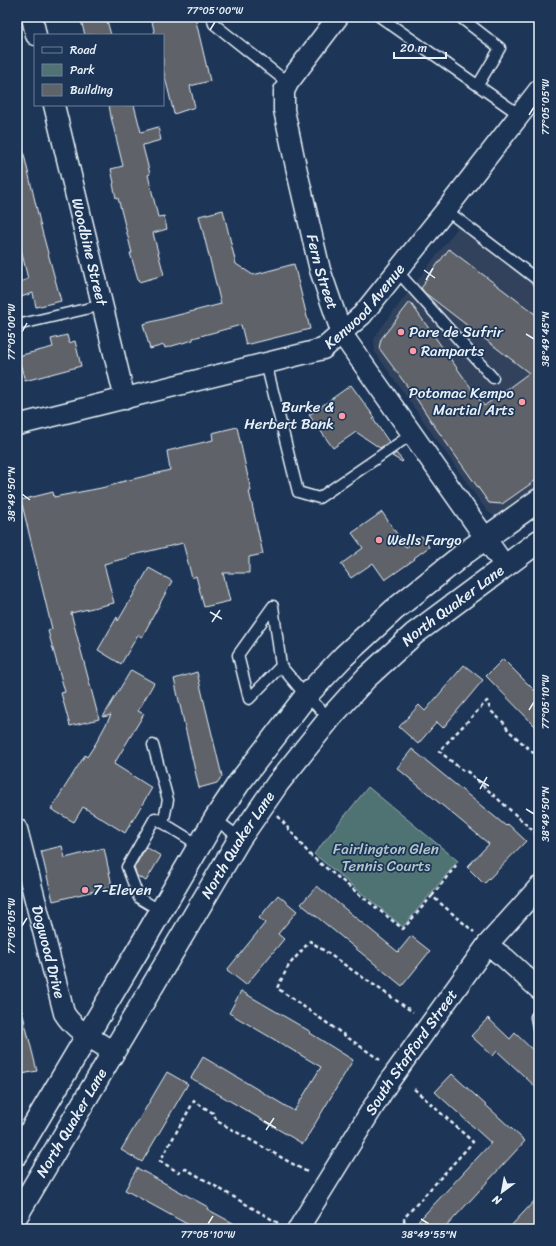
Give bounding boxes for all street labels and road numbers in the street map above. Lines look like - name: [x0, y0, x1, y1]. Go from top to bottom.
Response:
- street label: Woodbine Street: [64, 195, 115, 309]
- street label: Fern Street: [299, 231, 346, 313]
- street label: Kenwood Avenue: [318, 258, 412, 356]
- street label: North Quaker Lane: [395, 558, 510, 653]
- street label: North Quaker Lane: [194, 786, 282, 904]
- street label: Dogwood Drive: [24, 903, 73, 1002]
- street label: South Stafford Street: [358, 983, 465, 1120]
- street label: North Quaker Lane: [29, 1063, 114, 1183]

